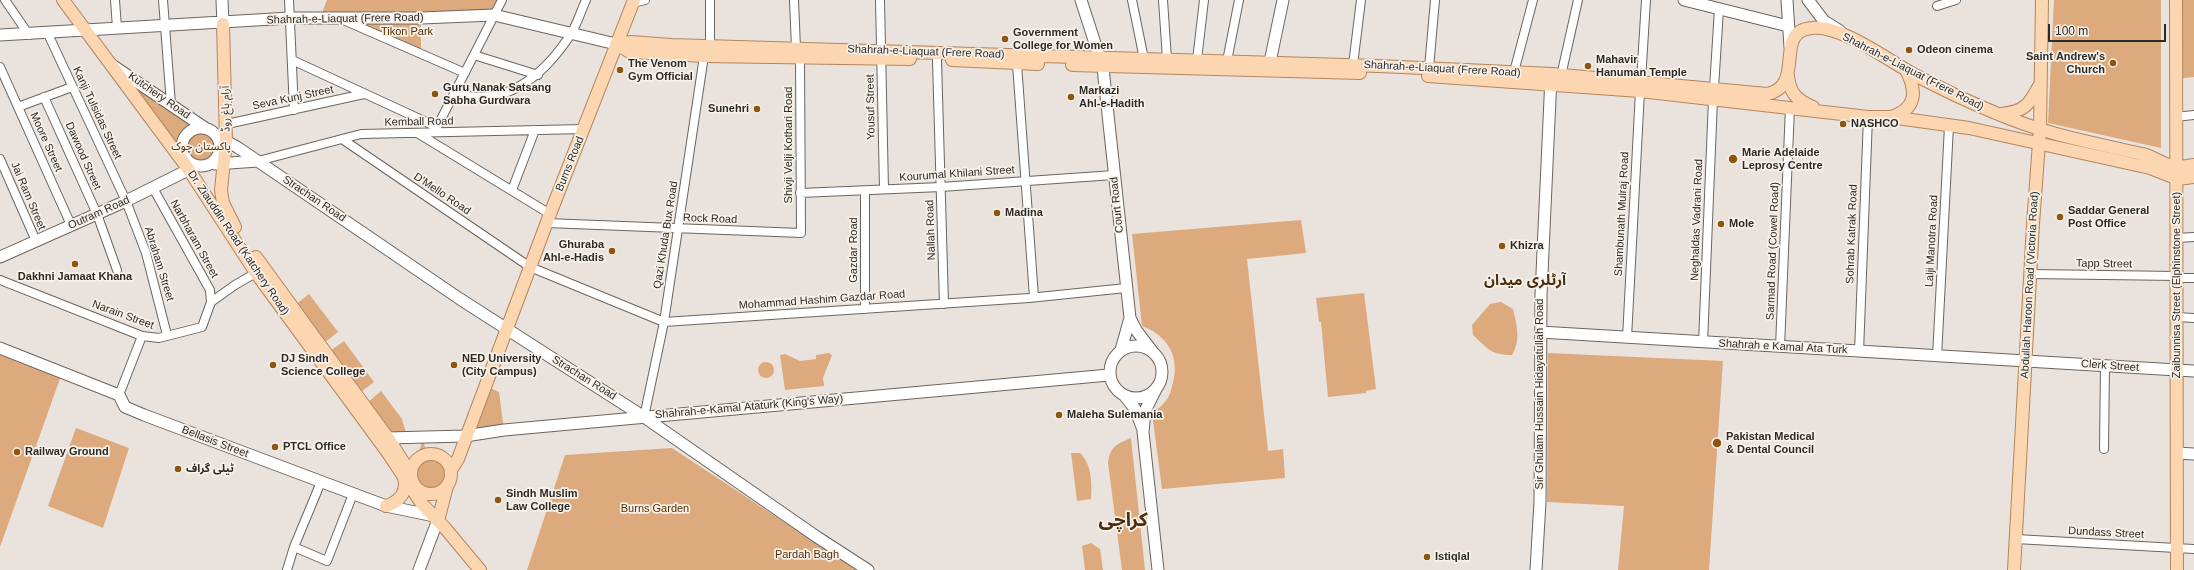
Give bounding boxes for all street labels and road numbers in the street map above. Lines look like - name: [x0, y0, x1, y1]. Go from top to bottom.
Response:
- street label: Shahrah-e-Liaquat (Frere Road): [266, 11, 424, 27]
- street label: Shahrah-e-Liaquat (Frere Road): [1840, 30, 1986, 114]
- street label: Shahrah-e-Liaquat (Frere Road): [847, 43, 1005, 61]
- street label: Shahrah-e-Liaquat (Frere Road): [1363, 58, 1521, 80]
- street label: Kanji Tulsidas Street: [70, 65, 124, 161]
- street label: Kutchery Road: [125, 70, 193, 122]
- street label: Yousuf Street: [864, 74, 878, 140]
- street label: Seva Kunj Street: [251, 83, 335, 113]
- street label: آرام باغ روڈ: [219, 86, 233, 132]
- street label: Shivji Velji Kothari Road: [782, 87, 796, 203]
- street label: Moore Street: [27, 110, 65, 174]
- street label: Kemball Road: [384, 115, 454, 129]
- street label: Dawood Street: [62, 120, 104, 192]
- street label: Burns Road: [553, 135, 587, 193]
- street label: Shambunath Mulraj Road: [1612, 151, 1632, 277]
- street label: Neghaldas Vadrani Road: [1688, 159, 1706, 281]
- street label: Jai Ram Street: [8, 160, 48, 232]
- street label: Kourumal Khilani Street: [899, 163, 1015, 185]
- street label: Dr. Ziauddin Road (Katchery Road): [184, 168, 292, 318]
- street label: D'Mello Road: [411, 170, 473, 218]
- street label: Strachan Road: [280, 173, 348, 225]
- street label: Court Road: [1107, 176, 1127, 234]
- street label: Qazi Khuda Bux Road: [651, 180, 681, 290]
- street label: Sarmad Road (Cowel Road): [1764, 182, 1782, 320]
- street label: Sohrab Katrak Road: [1844, 184, 1860, 284]
- street label: Abdullah Haroon Road (Victoria Road): [2019, 191, 2041, 379]
- street label: Zaibunnisa Street (Elphinstone Street): [2170, 192, 2184, 378]
- street label: Outram Road: [66, 194, 132, 232]
- street label: Lalji Manotra Road: [1923, 195, 1941, 287]
- street label: Narbharam Street: [167, 198, 221, 280]
- street label: Nallah Road: [923, 200, 939, 260]
- street label: Rock Road: [683, 211, 737, 227]
- street label: Gazdar Road: [847, 217, 861, 283]
- street label: Abraham Street: [141, 225, 177, 303]
- street label: Tapp Street: [2076, 257, 2132, 271]
- street label: Mohammad Hashim Gazdar Road: [738, 288, 906, 312]
- street label: Narain Street: [90, 298, 156, 332]
- street label: Sir Ghulam Hussain Hidayatullah Road: [1533, 299, 1547, 489]
- street label: Shahrah e Kamal Ata Turk: [1718, 337, 1848, 357]
- street label: Strachan Road: [549, 353, 619, 403]
- street label: Clerk Street: [2081, 357, 2139, 375]
- street label: Shahrah-e-Kamal Ataturk (King's Way): [654, 392, 844, 422]
- street label: Bellasis Street: [180, 423, 250, 461]
- street label: Dundass Street: [2068, 524, 2144, 542]

